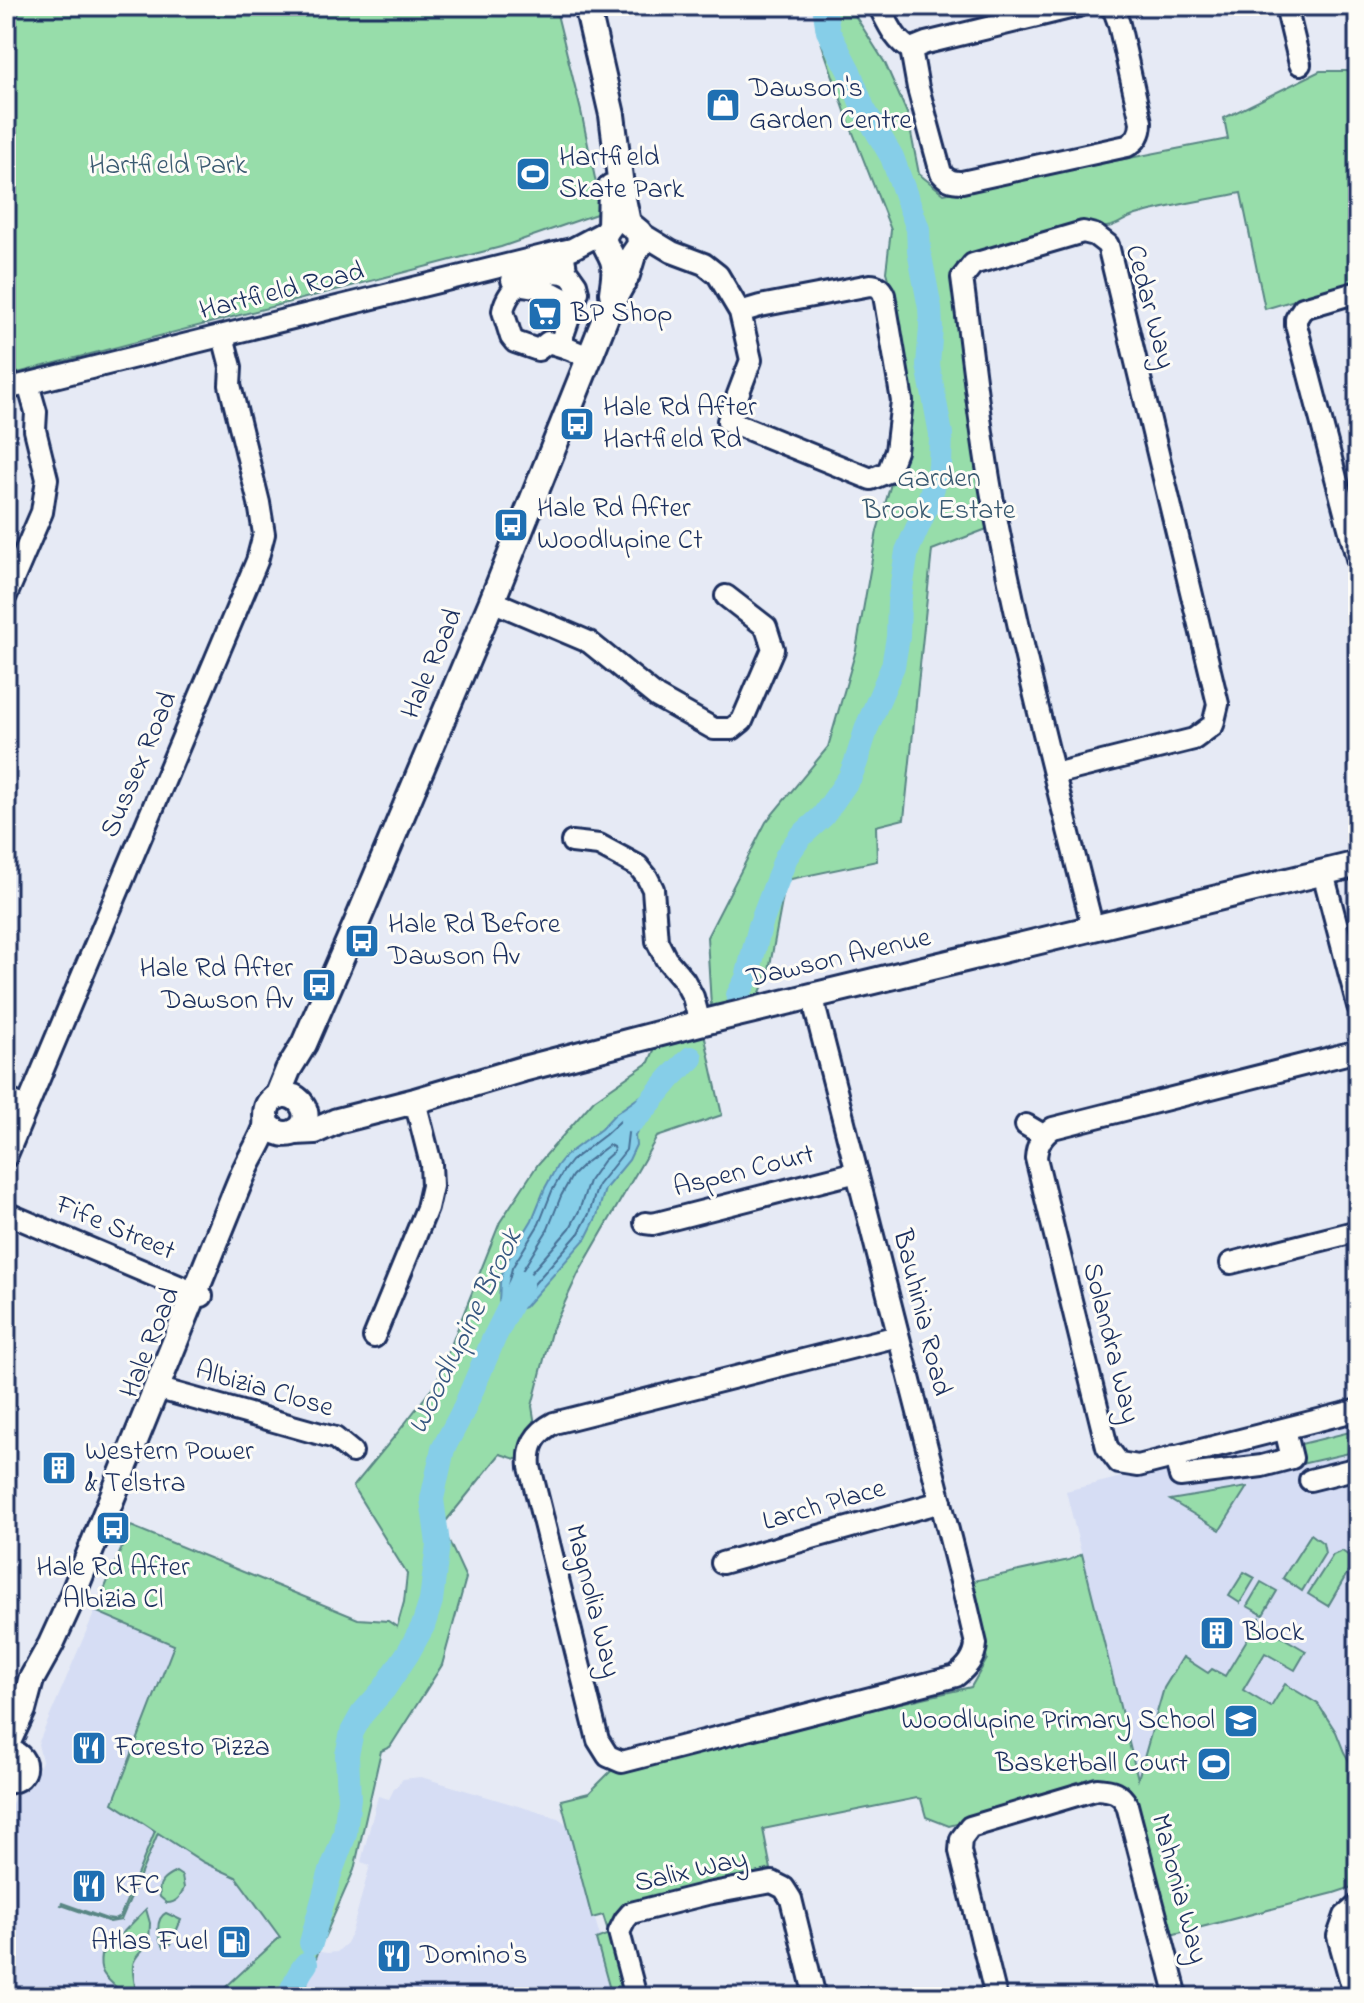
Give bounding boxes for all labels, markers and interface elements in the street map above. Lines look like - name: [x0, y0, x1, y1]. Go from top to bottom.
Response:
- place label: Dawson's Garden Centre: [748, 69, 912, 142]
- shop icon: Dawson's Garden Centre: [704, 86, 742, 124]
- place label: Hartfield Skate Park: [559, 138, 685, 211]
- park label: Hartfield Park: [89, 146, 248, 187]
- sports icon: Hartfield Skate Park: [514, 155, 552, 193]
- street label: Cedar Way: [1113, 240, 1185, 374]
- street label: Hartfield Road: [195, 252, 369, 332]
- place label: BP Shop: [570, 294, 672, 335]
- supermarket icon: BP Shop: [526, 295, 564, 333]
- place label: Hale Rd After Hartfield Rd: [603, 388, 757, 461]
- bus stop icon: Hale Rd After Hartfield Rd: [558, 405, 596, 443]
- park label: Garden Brook Estate: [862, 459, 1016, 532]
- place label: Hale Rd After Woodlupine Ct: [537, 489, 703, 562]
- bus stop icon: Hale Rd After Woodlupine Ct: [492, 506, 530, 544]
- street label: Hale Road: [391, 602, 475, 726]
- street label: Sussex Road: [91, 685, 189, 845]
- place label: Hale Rd Before Dawson Av: [387, 905, 561, 978]
- street label: Dawson Avenue: [742, 918, 935, 1000]
- bus stop icon: Hale Rd Before Dawson Av: [343, 922, 381, 960]
- place label: Hale Rd After Dawson Av: [139, 949, 293, 1022]
- bus stop icon: Hale Rd After Dawson Av: [300, 966, 338, 1004]
- street label: Aspen Court: [669, 1135, 819, 1209]
- street label: Fife Street: [48, 1185, 181, 1273]
- water label: Woodlupine Brook: [397, 1220, 536, 1442]
- street label: Bauhinia Road: [880, 1225, 962, 1401]
- street label: Solandra Way: [1070, 1258, 1150, 1428]
- street label: Hale Road: [110, 1281, 192, 1405]
- street label: Albizia Close: [190, 1351, 338, 1429]
- place label: Western Power & Telstra: [85, 1432, 254, 1505]
- building icon: Western Power & Telstra: [40, 1449, 78, 1487]
- street label: Larch Place: [758, 1469, 891, 1543]
- bus stop icon: Hale Rd After Albizia Cl: [94, 1509, 132, 1547]
- street label: Magnolia Way: [553, 1520, 631, 1682]
- place label: Hale Rd After Albizia Cl: [36, 1548, 190, 1621]
- place label: Block: [1242, 1613, 1305, 1654]
- building icon: Block: [1198, 1614, 1236, 1652]
- place label: Woodlupine Primary School: [901, 1701, 1215, 1742]
- school or university icon: Woodlupine Primary School: [1222, 1702, 1260, 1740]
- place label: Foresto Pizza: [114, 1728, 270, 1769]
- restaurant icon: Foresto Pizza: [70, 1729, 108, 1767]
- place label: Basketball Court: [994, 1744, 1188, 1785]
- sports icon: Basketball Court: [1195, 1745, 1233, 1783]
- street label: Mahonia Way: [1138, 1810, 1218, 1968]
- street label: Salix Way: [630, 1839, 752, 1905]
- place label: KFC: [115, 1866, 160, 1907]
- restaurant icon: KFC: [70, 1867, 108, 1905]
- place label: Atlas Fuel: [91, 1922, 208, 1963]
- fuel station icon: Atlas Fuel: [215, 1923, 253, 1961]
- place label: Domino's: [419, 1936, 527, 1977]
- restaurant icon: Domino's: [375, 1937, 413, 1975]

